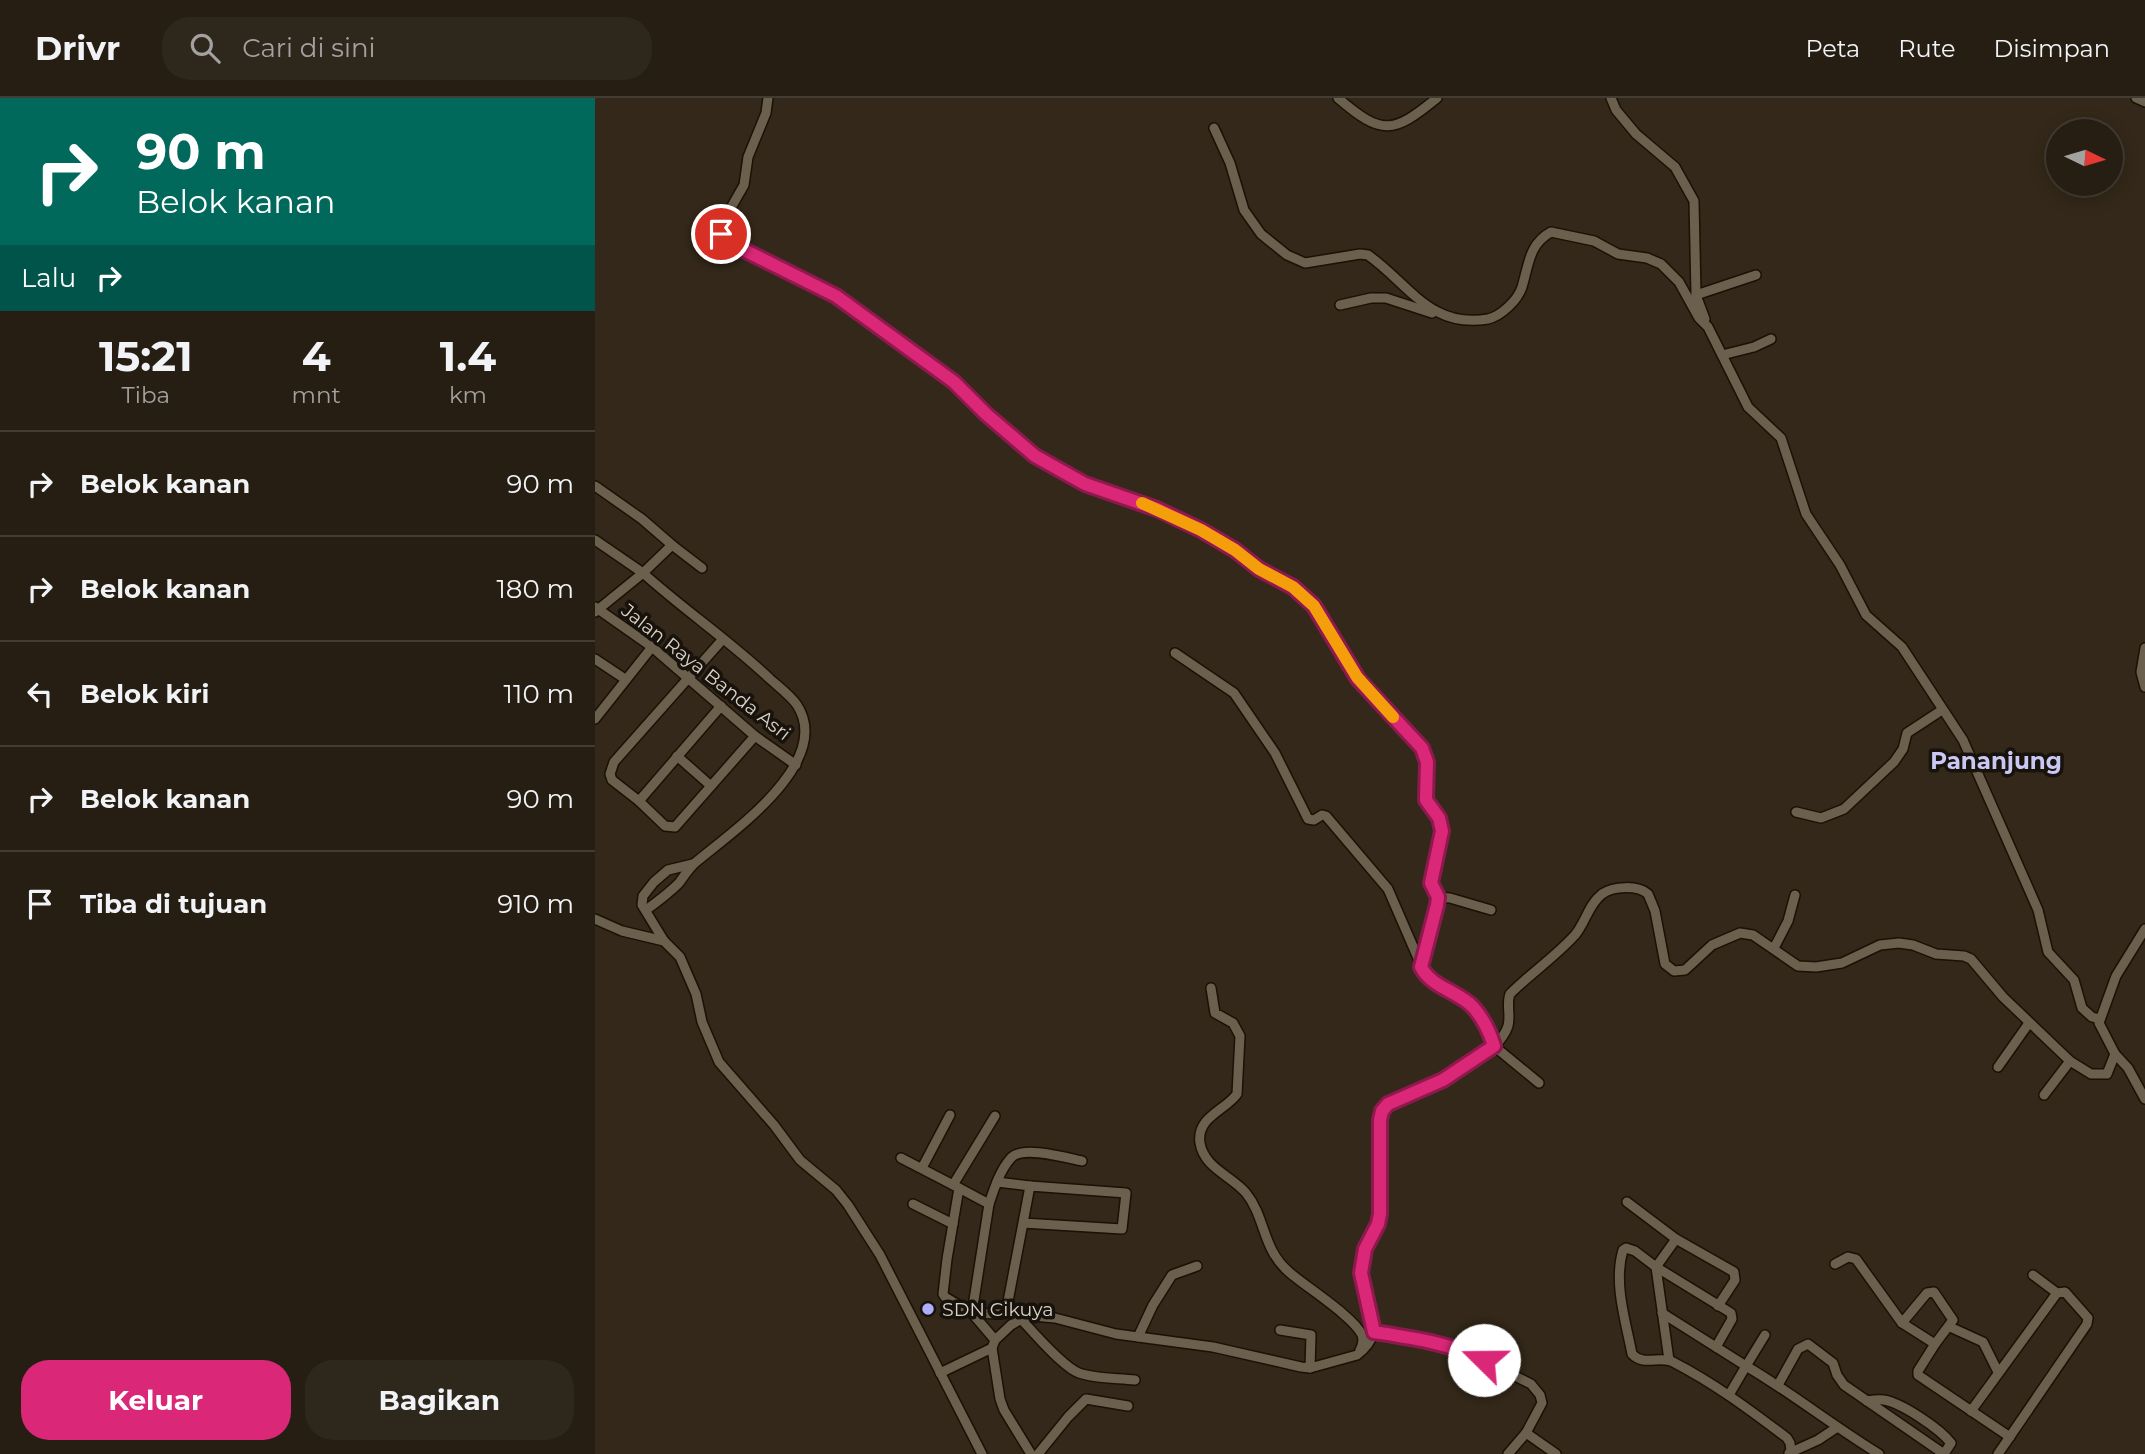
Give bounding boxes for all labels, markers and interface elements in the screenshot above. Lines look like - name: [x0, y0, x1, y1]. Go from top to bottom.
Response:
- search box: [162, 17, 652, 80]
- text: Drivr: [35, 28, 120, 68]
- icon: search: [186, 29, 224, 67]
- text: Cari di sini: [242, 32, 376, 64]
- text: Peta: [1805, 34, 1860, 63]
- text: Rute: [1898, 34, 1956, 63]
- text: Disimpan: [1994, 34, 2110, 63]
- north arrow: [2046, 119, 2123, 196]
- map controls: [2046, 119, 2123, 196]
- text: 90 m: [136, 122, 266, 181]
- icon: right: [21, 126, 112, 217]
- text: Belok kanan: [136, 182, 336, 221]
- pin: [691, 204, 751, 264]
- icon: arrive: [702, 215, 740, 253]
- icon: right: [90, 259, 128, 297]
- text: Lalu: [21, 262, 76, 294]
- text: 15:21: [99, 330, 193, 382]
- text: 4: [302, 330, 331, 382]
- text: 1.4: [440, 330, 496, 382]
- text: Tiba: [122, 381, 170, 409]
- text: mnt: [291, 381, 341, 409]
- text: km: [449, 381, 487, 409]
- icon: right: [21, 465, 59, 503]
- text: Belok kanan: [80, 468, 250, 500]
- text: 90 m: [507, 468, 574, 500]
- icon: right: [21, 570, 59, 608]
- text: Belok kanan: [80, 573, 250, 605]
- text: 180 m: [496, 573, 574, 605]
- street label: Jalan Raya Banda Asri: [616, 598, 795, 745]
- icon: left: [21, 675, 59, 713]
- text: Belok kiri: [80, 678, 209, 710]
- text: 110 m: [504, 678, 574, 710]
- district label: Pananjung: [1930, 747, 2062, 775]
- icon: right: [21, 780, 59, 818]
- text: Belok kanan: [80, 783, 250, 815]
- text: 90 m: [507, 783, 574, 815]
- icon: arrive: [21, 885, 59, 923]
- text: Tiba di tujuan: [80, 888, 267, 920]
- text: 910 m: [497, 888, 574, 920]
- place label: SDN Cikuya: [942, 1298, 1053, 1321]
- marker: SDN Cikuya: [920, 1301, 936, 1317]
- position arrow: [1447, 1323, 1521, 1397]
- button: Keluar: [21, 1360, 291, 1440]
- button: Bagikan: [305, 1360, 574, 1440]

